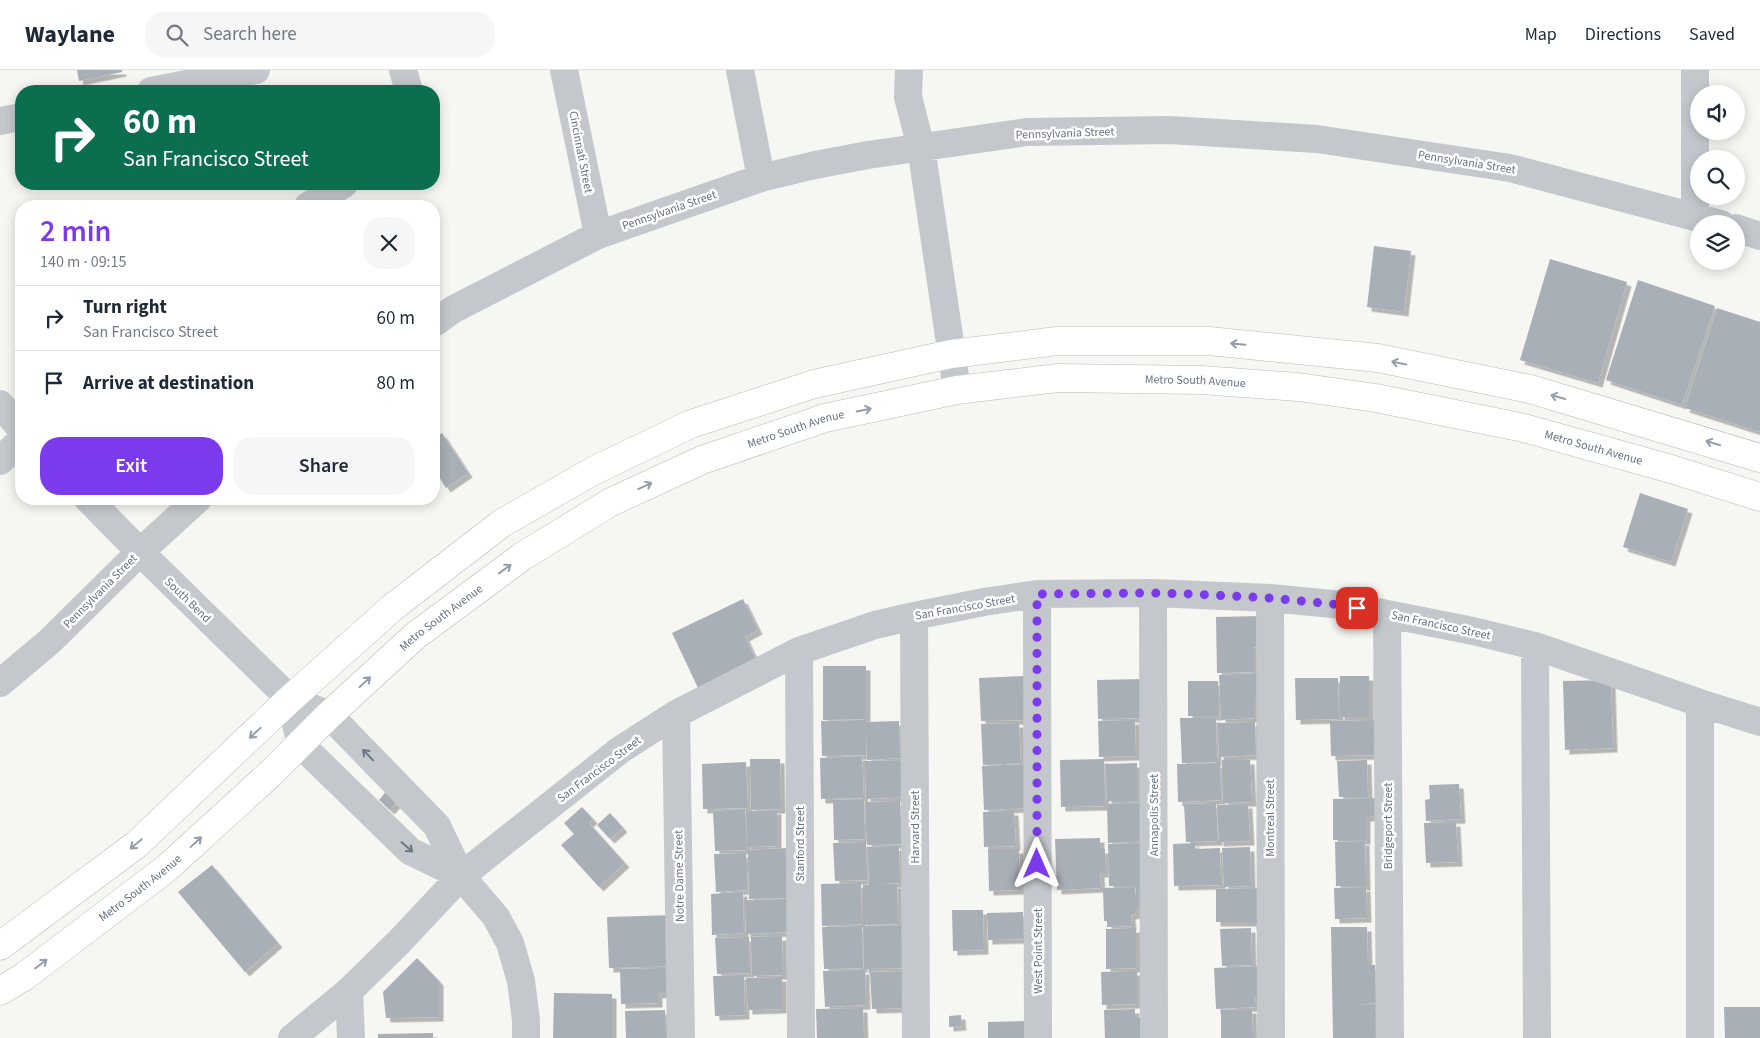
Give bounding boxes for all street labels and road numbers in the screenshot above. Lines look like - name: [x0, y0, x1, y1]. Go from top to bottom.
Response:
- street label: Cincinnati Street: [564, 110, 597, 195]
- street label: Pennsylvania Street: [1015, 123, 1115, 144]
- street label: Pennsylvania Street: [1417, 146, 1517, 179]
- street label: Pennsylvania Street: [620, 186, 719, 235]
- street label: Metro South Avenue: [1145, 371, 1246, 392]
- street label: Metro South Avenue: [745, 406, 846, 453]
- street label: Metro South Avenue: [1542, 426, 1644, 470]
- street label: Pennsylvania Street: [59, 550, 141, 632]
- street label: South Bend: [161, 574, 215, 627]
- street label: Metro South Avenue: [396, 581, 487, 655]
- street label: San Francisco Street: [914, 590, 1016, 625]
- street label: San Francisco Street: [1390, 607, 1492, 644]
- street label: San Francisco Street: [554, 732, 645, 807]
- street label: Annapolis Street: [1146, 774, 1163, 856]
- street label: Montreal Street: [1262, 779, 1279, 857]
- street label: Bridgeport Street: [1380, 783, 1397, 869]
- street label: Harvard Street: [907, 791, 924, 863]
- street label: Stanford Street: [792, 806, 809, 882]
- street label: Notre Dame Street: [670, 830, 689, 922]
- street label: Metro South Avenue: [95, 851, 186, 926]
- street label: West Point Street: [1030, 908, 1047, 994]

